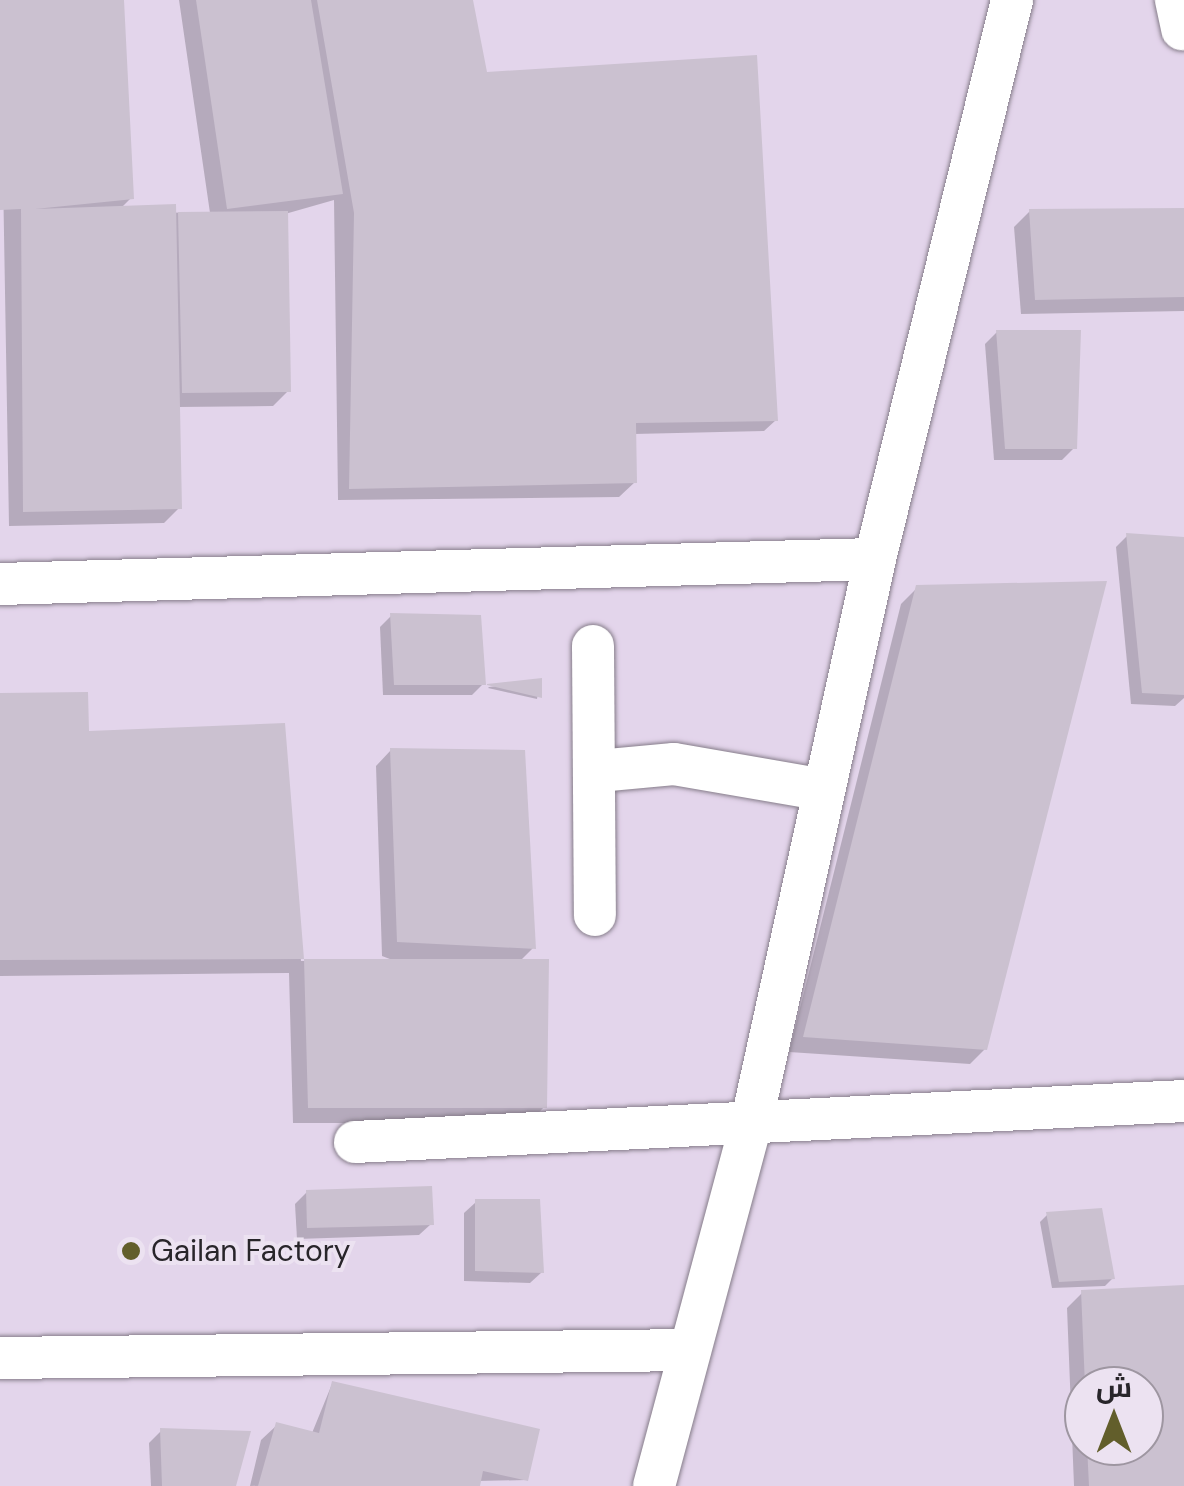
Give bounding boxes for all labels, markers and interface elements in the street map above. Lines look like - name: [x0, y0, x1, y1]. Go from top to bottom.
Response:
- place label: Gailan Factory: [151, 1233, 350, 1269]
- marker: Gailan Factory: [120, 1240, 142, 1262]
- north arrow: [1064, 1366, 1164, 1466]
- text: ش: [1096, 1369, 1132, 1406]

